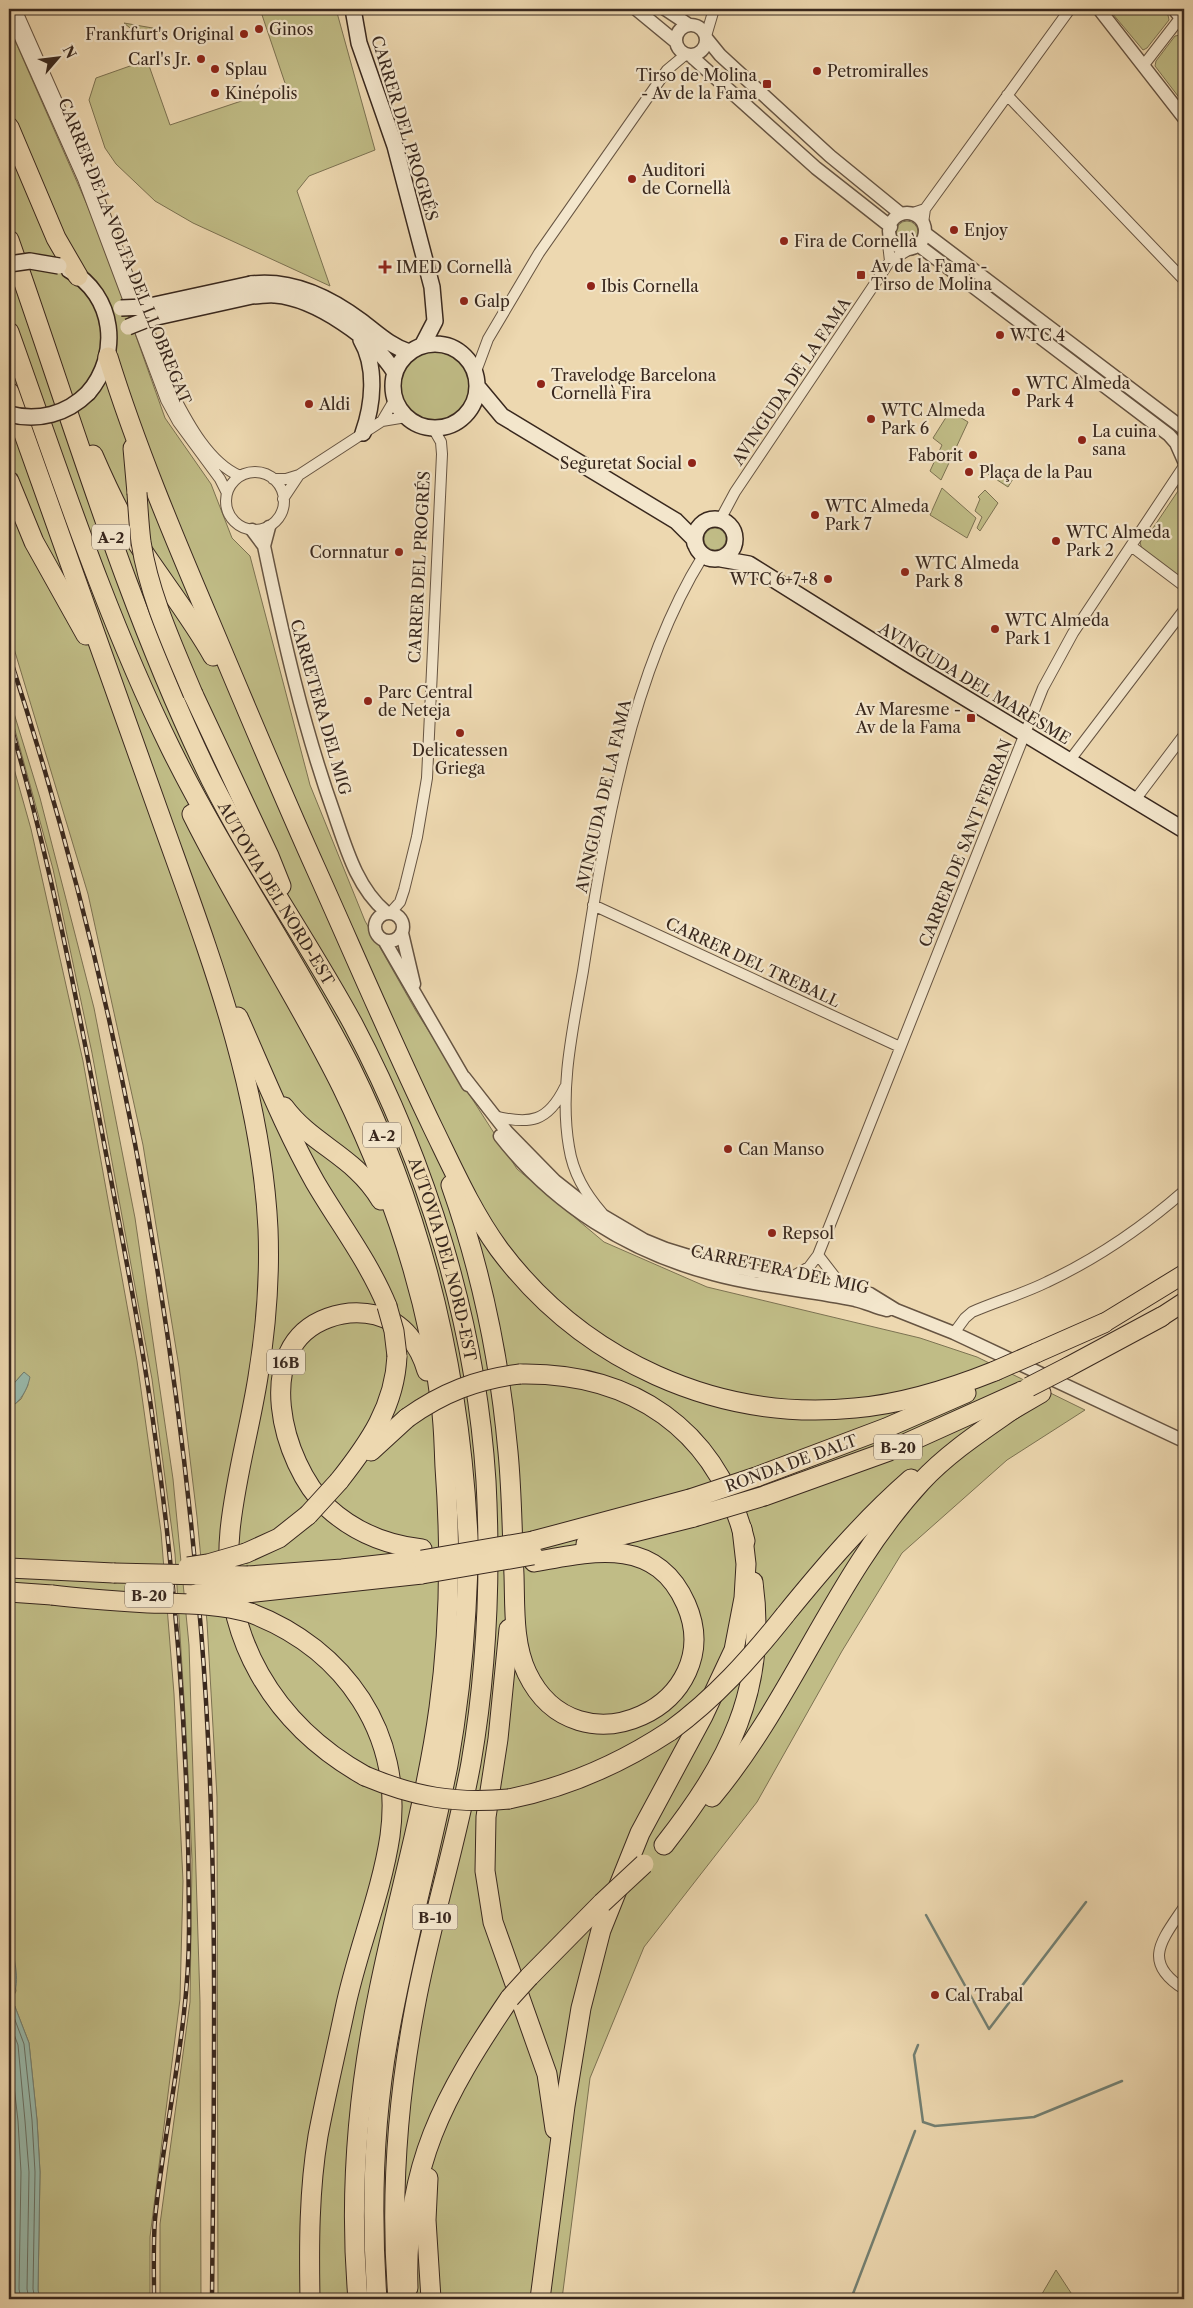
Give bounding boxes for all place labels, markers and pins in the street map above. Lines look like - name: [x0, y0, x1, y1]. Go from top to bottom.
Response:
- place label: Ginos: [269, 19, 314, 39]
- marker: Ginos: [253, 23, 265, 35]
- place label: Frankfurt's Original: [85, 24, 234, 44]
- marker: Frankfurt's Original: [238, 28, 250, 40]
- place label: Carl's Jr.: [128, 49, 191, 69]
- marker: Carl's Jr.: [195, 53, 207, 65]
- place label: Splau: [225, 59, 268, 79]
- place label: Petromiralles: [827, 61, 928, 81]
- marker: Splau: [209, 63, 221, 75]
- place label: Tirso de Molina - Av de la Fama: [636, 65, 758, 103]
- marker: Petromiralles: [811, 65, 823, 77]
- marker: Tirso de Molina - Av de la Fama: [761, 78, 773, 90]
- place label: Kinépolis: [225, 83, 298, 103]
- marker: Kinépolis: [209, 87, 221, 99]
- place label: Auditori de Cornellà: [641, 160, 731, 198]
- marker: Auditori de Cornellà: [626, 173, 638, 185]
- place label: Enjoy: [964, 220, 1009, 240]
- marker: Enjoy: [948, 224, 960, 236]
- place label: Fira de Cornellà: [794, 231, 918, 251]
- marker: Fira de Cornellà: [778, 235, 790, 247]
- place label: Av de la Fama - Tirso de Molina: [870, 256, 993, 294]
- place label: IMED Cornellà: [396, 257, 513, 277]
- marker: IMED Cornellà: [378, 260, 392, 274]
- marker: Av de la Fama - Tirso de Molina: [855, 269, 867, 281]
- place label: Ibis Cornella: [601, 276, 699, 296]
- marker: Ibis Cornella: [585, 280, 597, 292]
- place label: Galp: [474, 291, 510, 311]
- marker: Galp: [458, 295, 470, 307]
- place label: WTC 4: [1009, 325, 1065, 345]
- marker: WTC 4: [994, 329, 1006, 341]
- place label: Travelodge Barcelona Cornellà Fira: [551, 365, 717, 403]
- place label: WTC Almeda Park 4: [1025, 373, 1131, 411]
- marker: Travelodge Barcelona Cornellà Fira: [535, 378, 547, 390]
- marker: WTC Almeda Park 4: [1010, 386, 1022, 398]
- place label: Aldi: [318, 394, 350, 414]
- marker: Aldi: [303, 398, 315, 410]
- place label: WTC Almeda Park 6: [880, 400, 986, 438]
- marker: WTC Almeda Park 6: [865, 413, 877, 425]
- place label: La cuina sana: [1092, 421, 1157, 459]
- marker: La cuina sana: [1076, 434, 1088, 446]
- place label: Faborit: [908, 445, 963, 465]
- marker: Faborit: [967, 449, 979, 461]
- place label: Seguretat Social: [560, 453, 682, 473]
- marker: Seguretat Social: [686, 457, 698, 469]
- place label: Plaça de la Pau: [979, 462, 1093, 482]
- marker: Plaça de la Pau: [963, 466, 975, 478]
- place label: WTC Almeda Park 7: [824, 496, 930, 534]
- marker: WTC Almeda Park 7: [809, 509, 821, 521]
- place label: WTC Almeda Park 2: [1065, 522, 1171, 560]
- marker: WTC Almeda Park 2: [1050, 535, 1062, 547]
- place label: Cornnatur: [309, 542, 389, 562]
- marker: Cornnatur: [393, 546, 405, 558]
- place label: WTC Almeda Park 8: [914, 553, 1020, 591]
- marker: WTC Almeda Park 8: [899, 566, 911, 578]
- place label: WTC 6+7+8: [729, 569, 818, 589]
- marker: WTC 6+7+8: [822, 573, 834, 585]
- place label: WTC Almeda Park 1: [1004, 610, 1110, 648]
- marker: WTC Almeda Park 1: [989, 623, 1001, 635]
- place label: Parc Central de Neteja: [378, 682, 473, 720]
- marker: Parc Central de Neteja: [362, 695, 374, 707]
- place label: Av Maresme - Av de la Fama: [854, 699, 962, 737]
- marker: Av Maresme - Av de la Fama: [965, 712, 977, 724]
- marker: Delicatessen Griega: [454, 727, 466, 739]
- place label: Delicatessen Griega: [412, 740, 508, 778]
- place label: Can Manso: [738, 1139, 825, 1159]
- marker: Can Manso: [722, 1143, 734, 1155]
- place label: Repsol: [782, 1223, 834, 1243]
- marker: Repsol: [766, 1227, 778, 1239]
- place label: Cal Trabal: [945, 1985, 1024, 2005]
- marker: Cal Trabal: [929, 1989, 941, 2001]

